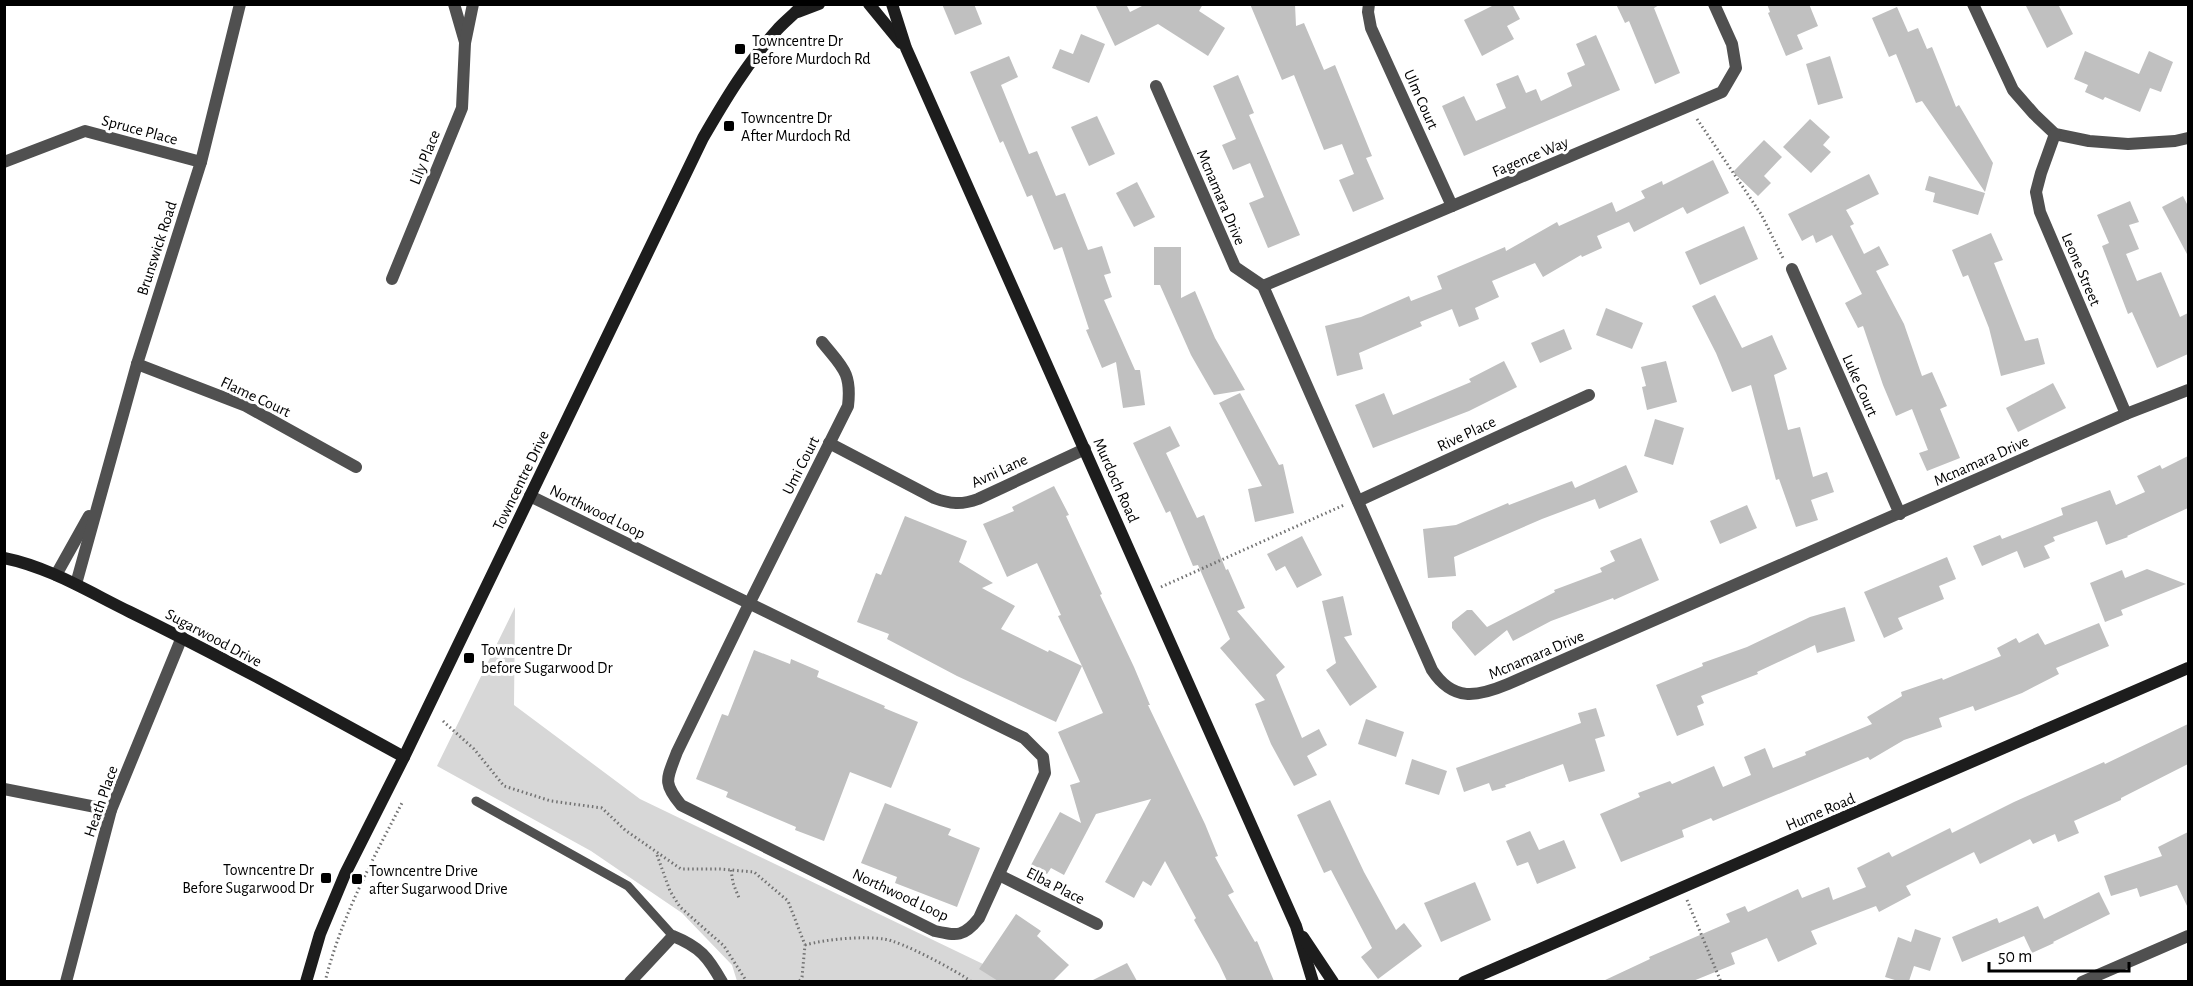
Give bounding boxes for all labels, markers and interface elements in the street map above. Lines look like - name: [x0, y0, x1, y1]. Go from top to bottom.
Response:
- place label: Towncentre Dr Before Murdoch Rd: [752, 33, 871, 67]
- marker: Towncentre Dr Before Murdoch Rd: [733, 42, 747, 56]
- street label: Ulm Court: [1401, 67, 1441, 132]
- place label: Towncentre Dr After Murdoch Rd: [741, 110, 851, 144]
- street label: Spruce Place: [100, 112, 180, 148]
- marker: Towncentre Dr After Murdoch Rd: [722, 119, 736, 133]
- street label: Lily Place: [407, 128, 444, 187]
- street label: Fagence Way: [1490, 134, 1571, 181]
- street label: Mcnamara Drive: [1194, 147, 1248, 248]
- street label: Brunswick Road: [134, 199, 180, 298]
- street label: Leone Street: [2059, 231, 2104, 308]
- street label: Luke Court: [1839, 352, 1881, 419]
- street label: Flame Court: [218, 374, 293, 420]
- street label: Rive Place: [1435, 413, 1498, 454]
- street label: Towncentre Drive: [490, 428, 552, 533]
- street label: Mcnamara Drive: [1931, 433, 2031, 489]
- street label: Umi Court: [779, 434, 822, 497]
- street label: Murdoch Road: [1090, 436, 1142, 525]
- street label: Avni Lane: [969, 451, 1030, 491]
- street label: Northwood Loop: [547, 482, 648, 542]
- street label: Sugarwood Drive: [163, 606, 264, 670]
- street label: Mcnamara Drive: [1486, 628, 1587, 682]
- place label: Towncentre Dr before Sugarwood Dr: [481, 642, 613, 676]
- marker: Towncentre Dr before Sugarwood Dr: [462, 651, 476, 665]
- street label: Heath Place: [81, 763, 121, 839]
- street label: Hume Road: [1783, 790, 1857, 834]
- place label: Towncentre Dr Before Sugarwood Dr: [182, 862, 315, 896]
- place label: Towncentre Drive after Sugarwood Drive: [369, 863, 508, 897]
- street label: Elba Place: [1024, 864, 1087, 907]
- street label: Northwood Loop: [850, 866, 951, 924]
- marker: Towncentre Dr Before Sugarwood Dr: [319, 871, 333, 885]
- marker: Towncentre Drive after Sugarwood Drive: [350, 872, 364, 886]
- scale bar: [1989, 935, 2128, 973]
- text: 50 m: [1998, 948, 2032, 966]

